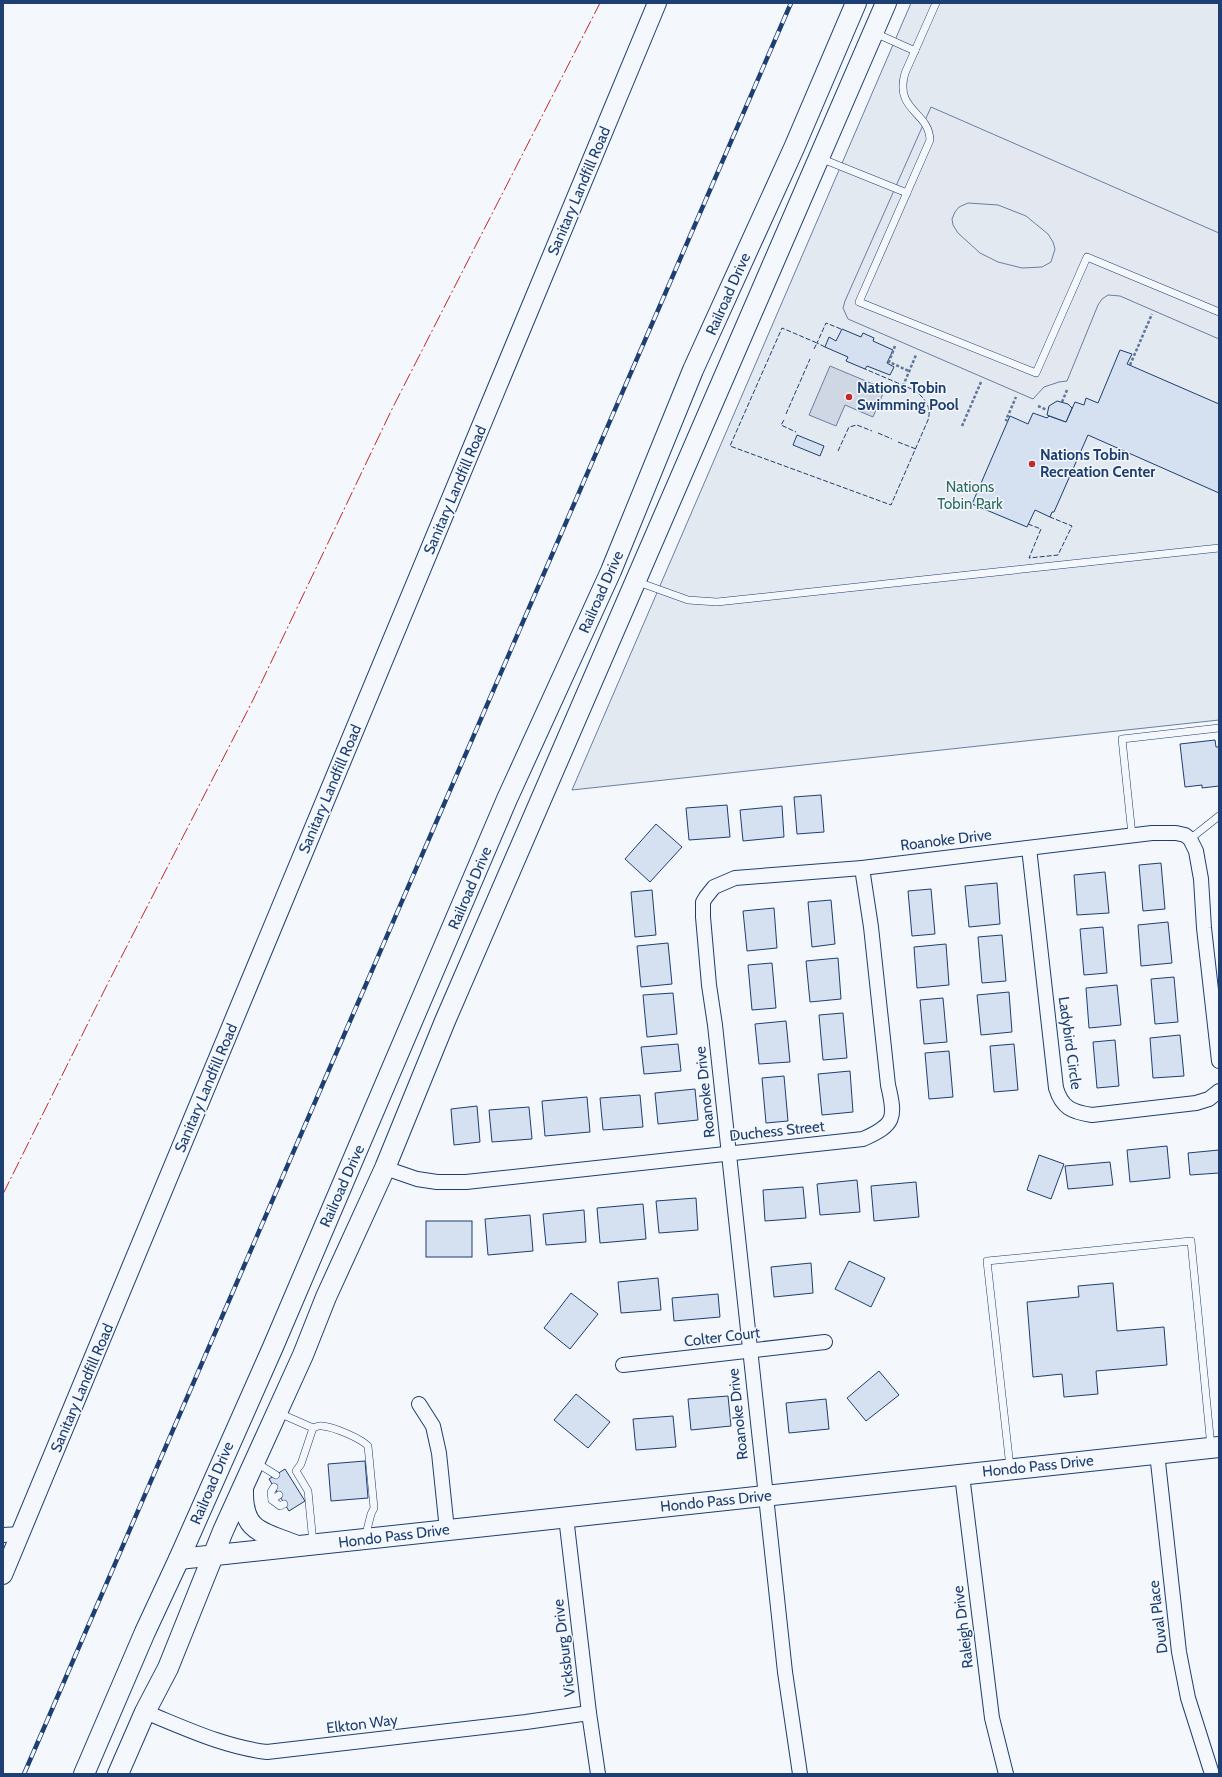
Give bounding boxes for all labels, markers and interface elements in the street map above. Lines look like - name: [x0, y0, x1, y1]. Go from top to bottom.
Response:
- street label: Sanitary Landfill Road: [544, 124, 614, 258]
- street label: Railroad Drive: [702, 250, 754, 338]
- place label: Nations Tobin Swimming Pool: [857, 379, 959, 414]
- marker: Nations Tobin Swimming Pool: [844, 392, 854, 402]
- street label: Sanitary Landfill Road: [420, 423, 490, 557]
- place label: Nations Tobin Recreation Center: [1040, 446, 1155, 481]
- marker: Nations Tobin Recreation Center: [1027, 459, 1037, 469]
- park label: Nations Tobin Park: [937, 478, 1003, 513]
- street label: Railroad Drive: [575, 548, 627, 636]
- street label: Sanitary Landfill Road: [295, 722, 365, 856]
- street label: Roanoke Drive: [899, 825, 993, 855]
- street label: Railroad Drive: [444, 844, 496, 932]
- street label: Ladybird Circle: [1055, 995, 1085, 1091]
- street label: Sanitary Landfill Road: [171, 1021, 241, 1155]
- street label: Roanoke Drive: [691, 1045, 719, 1139]
- street label: Duchess Street: [729, 1117, 825, 1145]
- street label: Railroad Drive: [316, 1142, 368, 1230]
- street label: Sanitary Landfill Road: [47, 1321, 117, 1455]
- street label: Colter Court: [683, 1323, 761, 1351]
- street label: Roanoke Drive: [724, 1367, 752, 1461]
- street label: Railroad Drive: [186, 1439, 238, 1527]
- street label: Hondo Pass Drive: [981, 1451, 1095, 1481]
- street label: Hondo Pass Drive: [659, 1486, 773, 1516]
- street label: Hondo Pass Drive: [337, 1520, 451, 1552]
- street label: Duval Place: [1145, 1579, 1171, 1655]
- street label: Raleigh Drive: [949, 1584, 977, 1669]
- street label: Vicksburg Drive: [549, 1598, 579, 1698]
- street label: Elkton Way: [325, 1711, 399, 1737]

